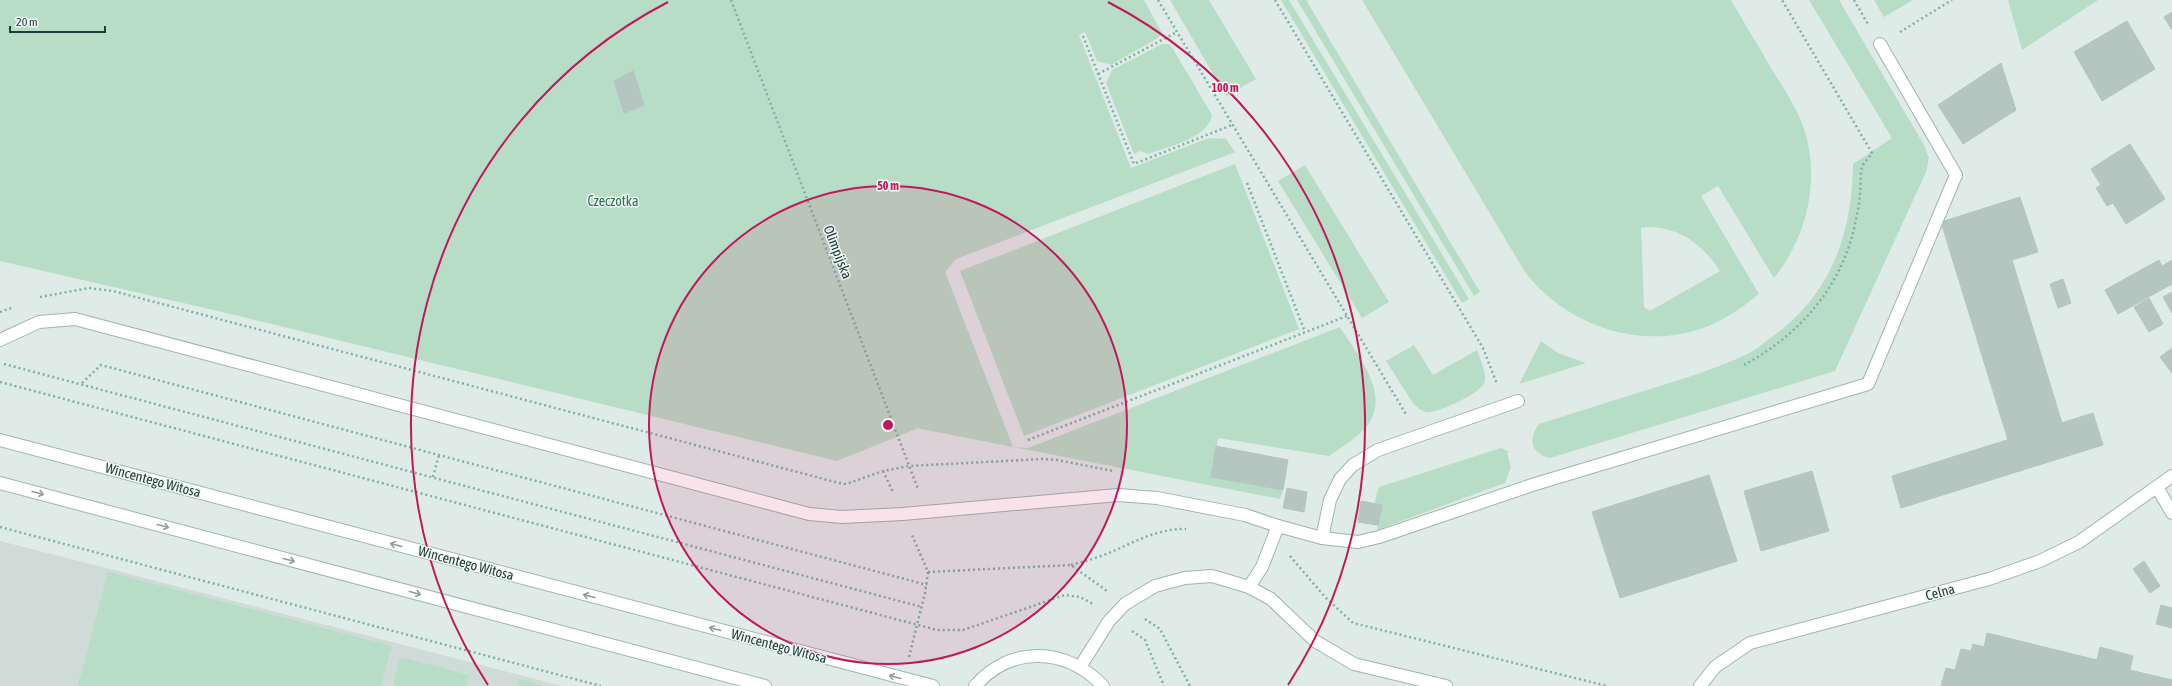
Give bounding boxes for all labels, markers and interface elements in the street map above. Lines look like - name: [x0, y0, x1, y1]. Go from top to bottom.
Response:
- scale bar: [10, 8, 105, 34]
- text: 20 m: [16, 15, 38, 29]
- text: 100 m: [1211, 81, 1239, 95]
- text: 50 m: [877, 179, 899, 193]
- park label: Czeczotka: [588, 193, 638, 209]
- street label: Olimpijska: [821, 223, 855, 281]
- centre of rings: [881, 418, 895, 432]
- street label: Wincentego Witosa: [103, 460, 203, 500]
- one-way arrow: [31, 490, 44, 497]
- one-way arrow: [157, 523, 170, 530]
- one-way arrow: [390, 541, 403, 548]
- street label: Wincentego Witosa: [416, 543, 516, 583]
- one-way arrow: [282, 556, 295, 564]
- street label: Celna: [1924, 580, 1956, 604]
- one-way arrow: [408, 590, 421, 597]
- one-way arrow: [583, 592, 596, 599]
- one-way arrow: [709, 625, 722, 633]
- street label: Wincentego Witosa: [729, 626, 829, 666]
- one-way arrow: [889, 673, 902, 680]

